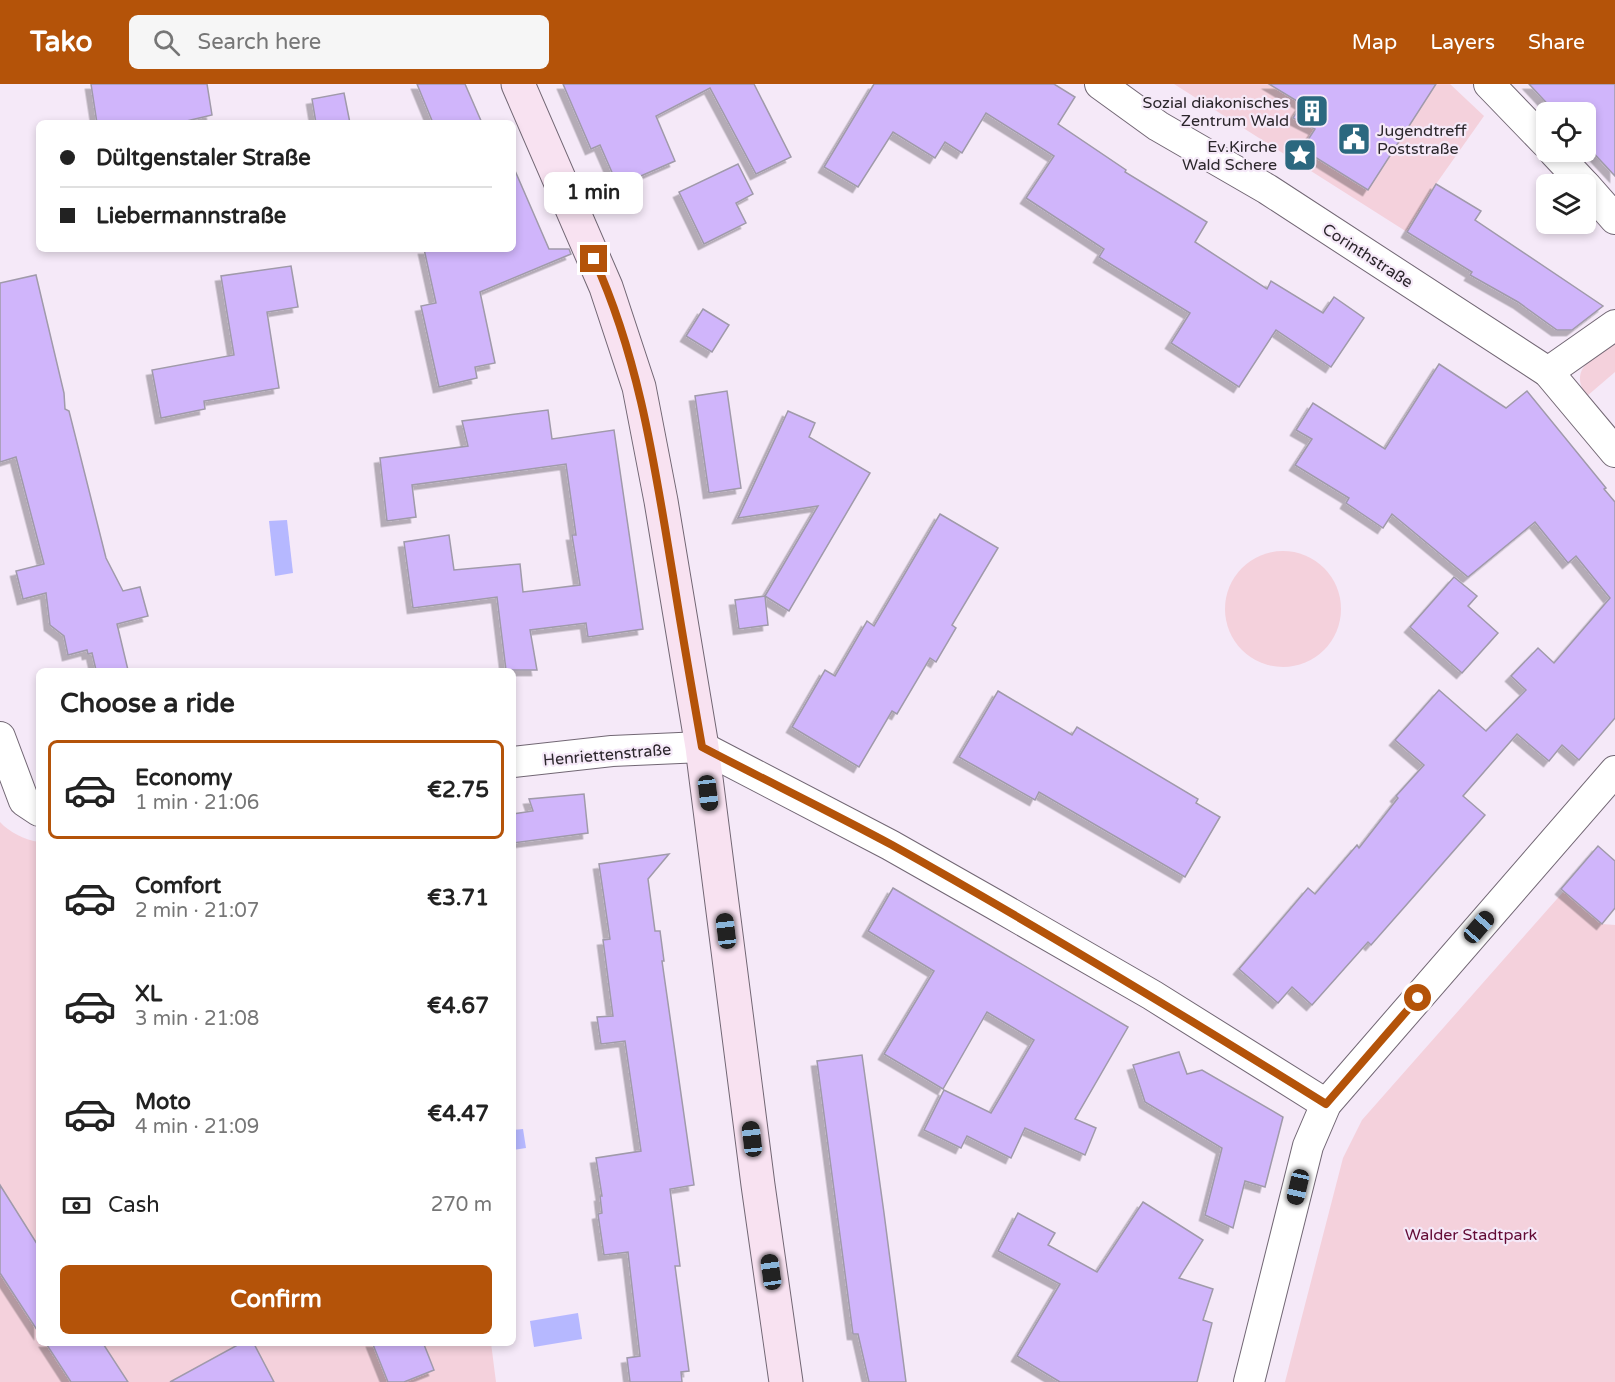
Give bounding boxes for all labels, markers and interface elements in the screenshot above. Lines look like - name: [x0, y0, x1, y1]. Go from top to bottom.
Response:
- search box: [129, 15, 549, 69]
- text: Tako: [30, 25, 93, 59]
- icon: search: [150, 26, 183, 59]
- text: Search here: [198, 29, 321, 55]
- text: Map: [1352, 30, 1397, 55]
- text: Layers: [1430, 30, 1495, 55]
- text: Share: [1528, 30, 1585, 55]
- place label: Sozial diakonisches Zentrum Wald: [1143, 93, 1289, 131]
- building icon: Sozial diakonisches Zentrum Wald: [1294, 93, 1330, 129]
- map controls: [1536, 102, 1596, 234]
- button: locate: [1536, 102, 1596, 162]
- public building icon: Jugendtreff Poststraße: [1336, 121, 1372, 157]
- place label: Jugendtreff Poststraße: [1377, 121, 1467, 159]
- place label: Ev.Kirche Wald Schere: [1182, 137, 1277, 175]
- place icon: Ev.Kirche Wald Schere: [1282, 137, 1318, 173]
- text: Dültgenstaler Straße: [96, 145, 311, 171]
- callout: 1 min: [544, 172, 644, 214]
- button: layers: [1536, 174, 1596, 234]
- text: 1 min: [567, 181, 620, 205]
- text: Liebermannstraße: [96, 203, 286, 229]
- street label: Corinthstraße: [1319, 219, 1416, 292]
- route end: [580, 245, 607, 272]
- text: Choose a ride: [60, 687, 235, 720]
- street label: Henriettenstraße: [542, 739, 672, 771]
- icon: car: [63, 763, 117, 817]
- text: Economy: [135, 765, 232, 791]
- car: [697, 774, 719, 812]
- text: €2.75: [427, 777, 489, 803]
- text: 1 min · 21:06: [135, 791, 259, 815]
- icon: car: [63, 871, 117, 925]
- text: Comfort: [135, 873, 221, 899]
- text: €3.71: [427, 885, 489, 911]
- text: 2 min · 21:07: [135, 899, 259, 923]
- car: [1460, 908, 1498, 946]
- car: [715, 912, 737, 950]
- icon: car: [63, 979, 117, 1033]
- text: XL: [135, 981, 162, 1007]
- route start: [1404, 984, 1431, 1011]
- text: €4.67: [427, 993, 489, 1019]
- text: 3 min · 21:08: [135, 1007, 259, 1031]
- icon: car: [63, 1087, 117, 1141]
- text: Moto: [135, 1089, 191, 1115]
- text: €4.47: [427, 1101, 489, 1127]
- text: 4 min · 21:09: [135, 1115, 259, 1139]
- car: [741, 1120, 763, 1158]
- car: [1285, 1167, 1311, 1207]
- icon: cash: [60, 1189, 93, 1222]
- text: Cash: [108, 1192, 160, 1218]
- text: 270 m: [431, 1193, 492, 1217]
- park label: Walder Stadtpark: [1405, 1225, 1538, 1245]
- car: [760, 1253, 782, 1291]
- button: Confirm: [60, 1265, 492, 1334]

